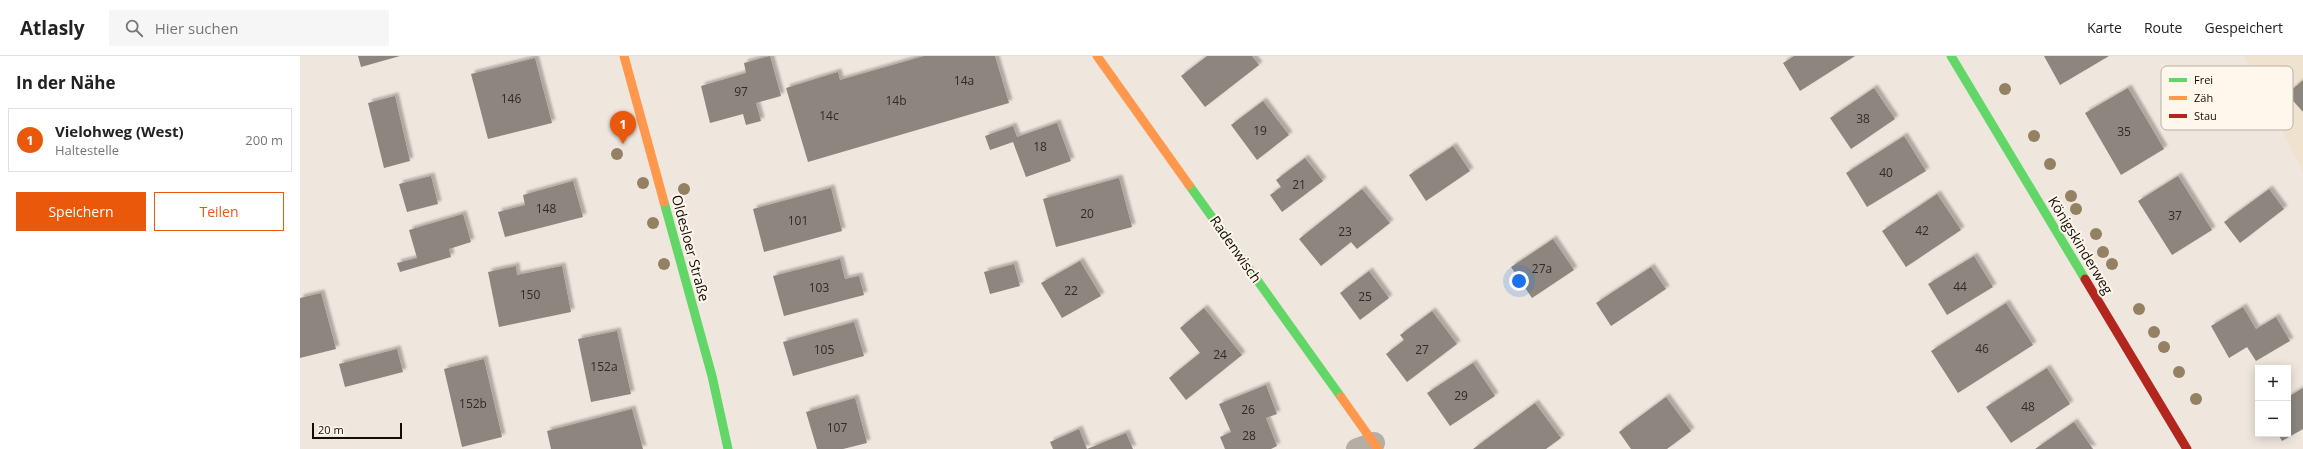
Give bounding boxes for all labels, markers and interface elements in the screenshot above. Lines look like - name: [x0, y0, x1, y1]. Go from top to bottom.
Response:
- search box: [109, 10, 389, 46]
- text: Atlasly: [20, 15, 85, 41]
- icon: search: [123, 17, 145, 39]
- text: Hier suchen: [155, 18, 238, 38]
- text: Karte: [2087, 18, 2122, 37]
- text: Route: [2144, 18, 2182, 37]
- text: Gespeichert: [2204, 18, 2283, 37]
- legend: [2161, 66, 2293, 130]
- text: In der Nähe: [16, 71, 115, 94]
- house number: 14a: [954, 72, 974, 89]
- text: Frei: [2194, 72, 2213, 87]
- house number: 97: [734, 83, 748, 100]
- house number: 146: [501, 90, 521, 107]
- text: Zäh: [2194, 90, 2213, 105]
- house number: 14b: [885, 92, 907, 109]
- house number: 14c: [819, 107, 839, 124]
- text: Stau: [2194, 108, 2217, 123]
- house number: 38: [1856, 110, 1870, 127]
- pin: 1: [610, 111, 636, 144]
- text: Vielohweg (West): [55, 121, 183, 141]
- house number: 19: [1253, 122, 1267, 139]
- house number: 35: [2117, 123, 2131, 140]
- text: 1: [26, 131, 34, 149]
- text: 200 m: [245, 131, 283, 149]
- house number: 18: [1033, 138, 1047, 155]
- text: Haltestelle: [55, 141, 119, 159]
- house number: 40: [1879, 164, 1893, 181]
- house number: 21: [1292, 176, 1306, 193]
- button: Speichern: [16, 192, 146, 231]
- button: Teilen: [154, 192, 284, 231]
- street label: Königskinderweg: [2044, 192, 2118, 298]
- street label: Oldesloer Straße: [668, 193, 714, 303]
- house number: 148: [536, 200, 556, 217]
- house number: 20: [1080, 205, 1094, 222]
- house number: 37: [2168, 207, 2182, 224]
- house number: 101: [788, 212, 808, 229]
- street label: Radenwisch: [1206, 212, 1266, 286]
- house number: 42: [1915, 222, 1929, 239]
- house number: 23: [1338, 223, 1352, 240]
- house number: 27a: [1532, 260, 1552, 277]
- your location: [1509, 271, 1529, 291]
- house number: 44: [1953, 278, 1967, 295]
- house number: 103: [809, 279, 829, 296]
- house number: 22: [1064, 282, 1078, 299]
- house number: 150: [520, 286, 540, 303]
- house number: 25: [1358, 288, 1372, 305]
- house number: 46: [1975, 340, 1989, 357]
- house number: 105: [814, 341, 834, 358]
- house number: 27: [1415, 341, 1429, 358]
- house number: 24: [1213, 346, 1227, 363]
- house number: 152a: [590, 358, 618, 375]
- map controls: [2255, 365, 2291, 437]
- button: +: [2255, 365, 2291, 401]
- house number: 29: [1454, 387, 1468, 404]
- house number: 152b: [459, 395, 487, 412]
- house number: 48: [2021, 398, 2035, 415]
- house number: 26: [1241, 401, 1255, 418]
- button: −: [2255, 401, 2291, 437]
- house number: 107: [827, 419, 847, 436]
- scale bar: [312, 421, 402, 440]
- text: 20 m: [318, 422, 344, 437]
- house number: 28: [1242, 427, 1256, 444]

